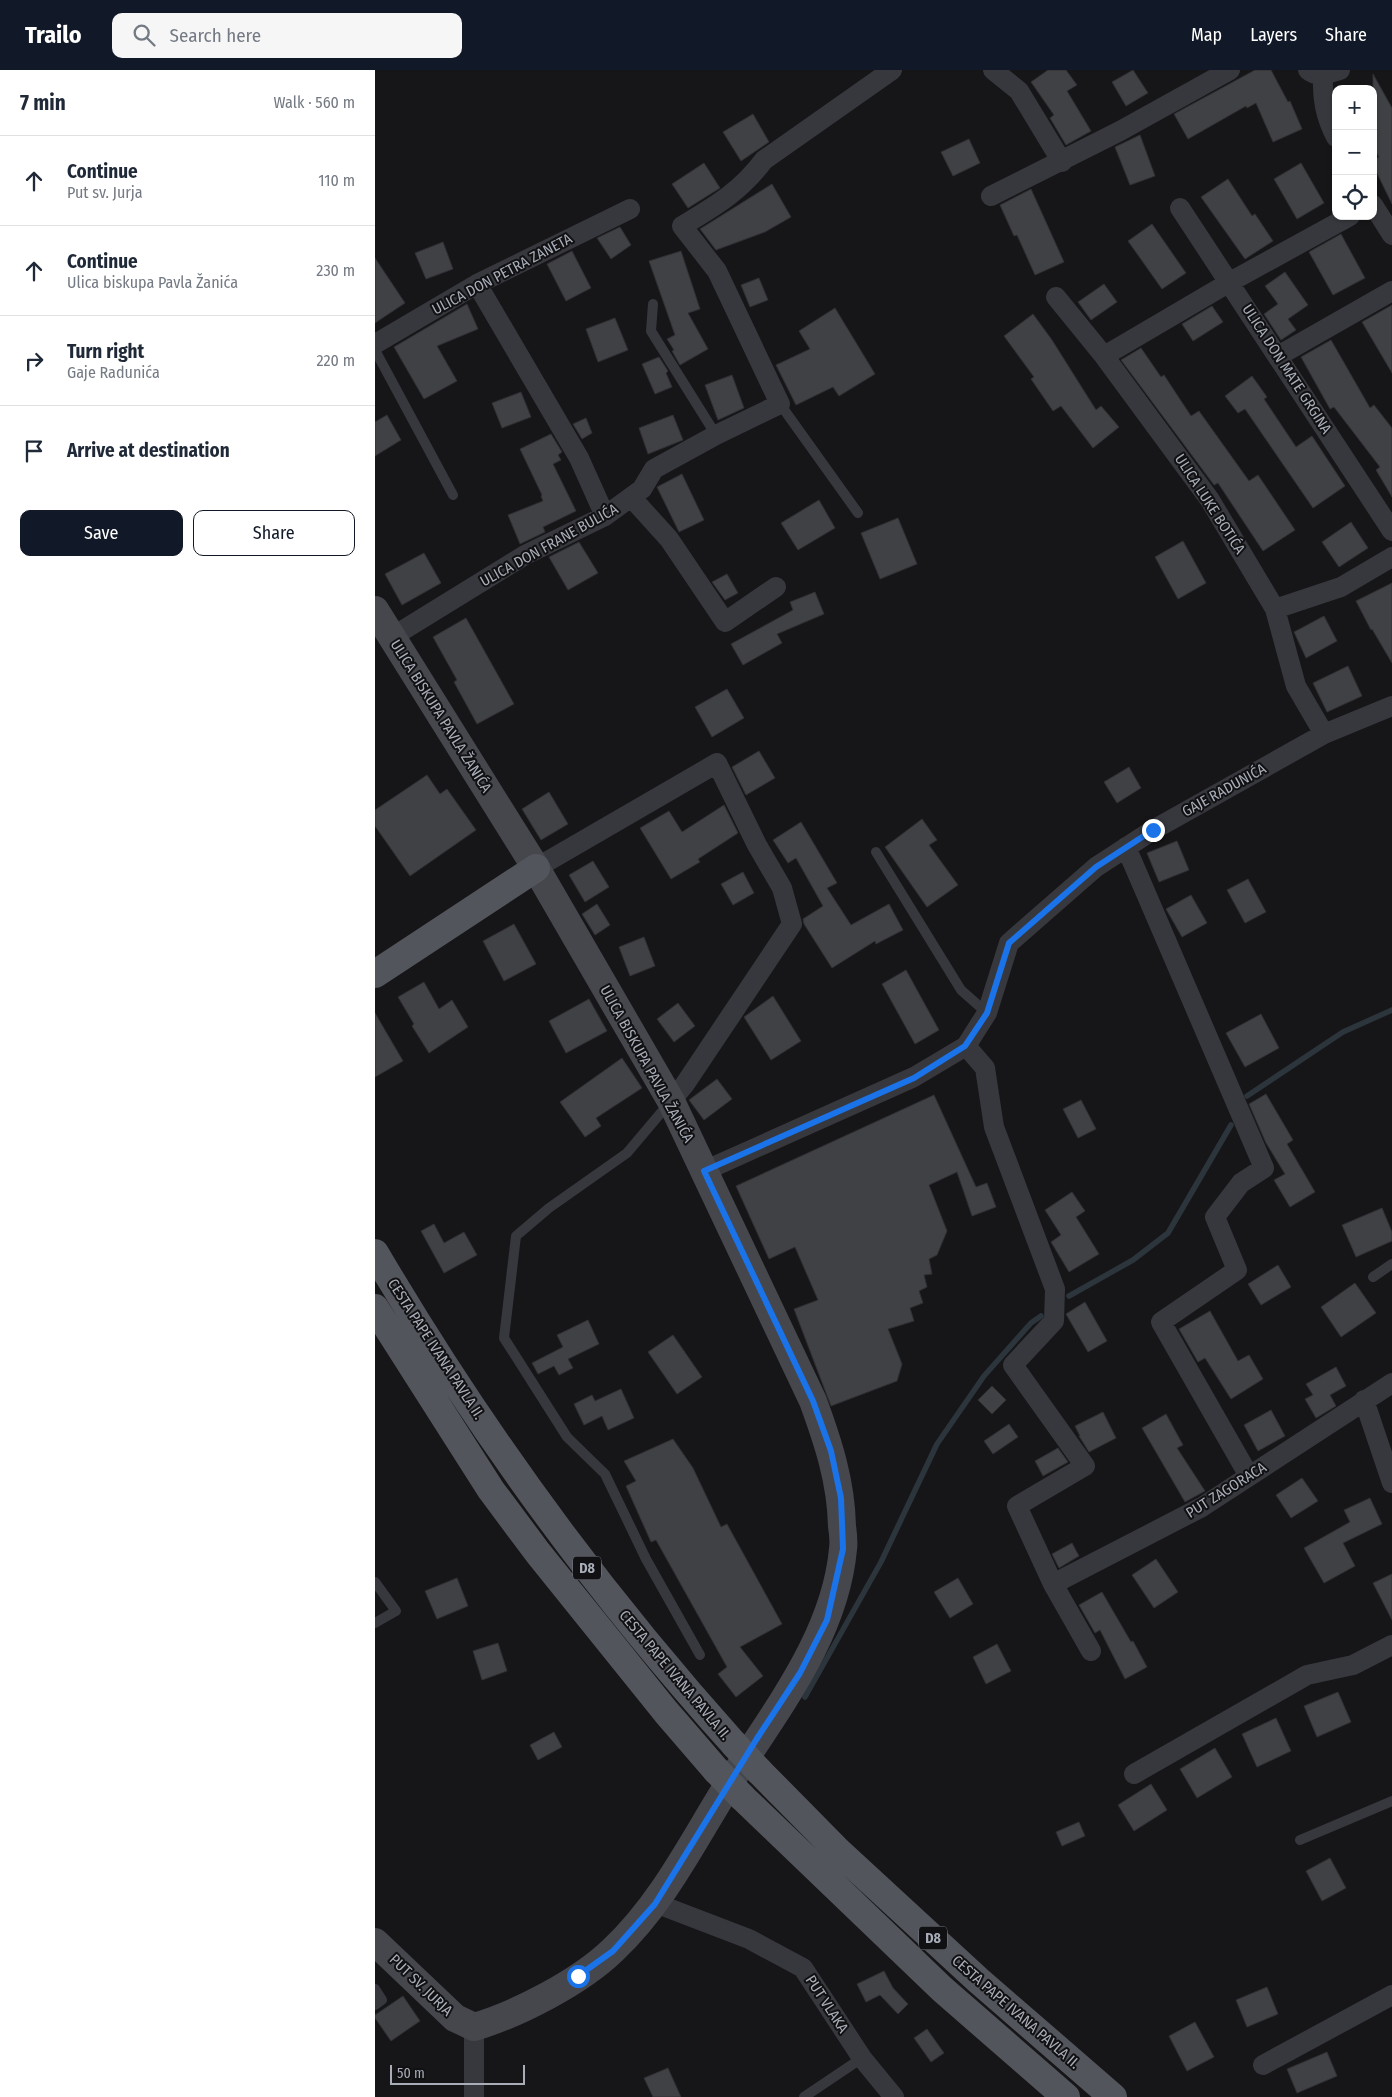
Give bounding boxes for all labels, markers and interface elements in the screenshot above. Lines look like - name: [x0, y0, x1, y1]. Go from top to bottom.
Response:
- search box: [112, 13, 462, 58]
- text: Trailo: [25, 21, 82, 49]
- icon: search: [130, 21, 158, 49]
- text: Search here: [170, 24, 261, 47]
- text: Map: [1191, 24, 1222, 46]
- text: Layers: [1250, 24, 1297, 46]
- text: Share: [1325, 24, 1367, 46]
- map controls: [1332, 85, 1377, 220]
- button: +: [1332, 85, 1377, 130]
- text: 7 min: [20, 90, 66, 116]
- text: Walk · 560 m: [274, 93, 355, 112]
- button: −: [1332, 130, 1377, 175]
- text: Continue: [67, 160, 138, 183]
- icon: ahead: [20, 167, 48, 195]
- text: 110 m: [318, 171, 355, 190]
- button: locate: [1332, 175, 1377, 220]
- text: Put sv. Jurja: [67, 183, 143, 202]
- street label: ULICA DON PETRA ZANETA: [429, 229, 575, 319]
- text: Continue: [67, 250, 138, 273]
- icon: ahead: [20, 257, 48, 285]
- text: 230 m: [316, 261, 355, 280]
- text: Ulica biskupa Pavla Žanića: [67, 273, 238, 292]
- street label: ULICA DON MATE GRGINA: [1238, 301, 1336, 437]
- text: Turn right: [67, 340, 144, 363]
- icon: right: [20, 347, 48, 375]
- text: 220 m: [316, 351, 355, 370]
- text: Gaje Radunića: [67, 363, 160, 382]
- icon: arrive: [20, 437, 48, 465]
- text: Arrive at destination: [67, 439, 230, 462]
- street label: ULICA LUKE BOTIĆA: [1171, 451, 1249, 557]
- street label: ULICA DON FRANE BULIĆA: [477, 500, 621, 590]
- button: Save: [20, 510, 183, 556]
- button: Share: [193, 510, 355, 556]
- street label: ULICA BISKUPA PAVLA ŽANIĆA: [387, 636, 496, 796]
- street label: GAJE RADUNIĆA: [1179, 759, 1269, 820]
- route end: [1142, 819, 1165, 842]
- street label: ULICA BISKUPA PAVLA ŽANIĆA: [596, 982, 698, 1146]
- street label: CESTA PAPE IVANA PAVLA II.: [384, 1275, 488, 1423]
- street label: PUT ZAGORACA: [1182, 1458, 1270, 1522]
- road number: D8: [573, 1556, 601, 1580]
- street label: CESTA PAPE IVANA PAVLA II.: [616, 1607, 734, 1743]
- road number: D8: [919, 1926, 947, 1950]
- street label: PUT SV. JURJA: [386, 1950, 456, 2020]
- street label: CESTA PAPE IVANA PAVLA II.: [948, 1952, 1084, 2072]
- route start: [567, 1965, 590, 1988]
- street label: PUT VLAKA: [802, 1972, 852, 2036]
- scale bar: [390, 2062, 525, 2085]
- text: 50 m: [397, 2065, 425, 2082]

